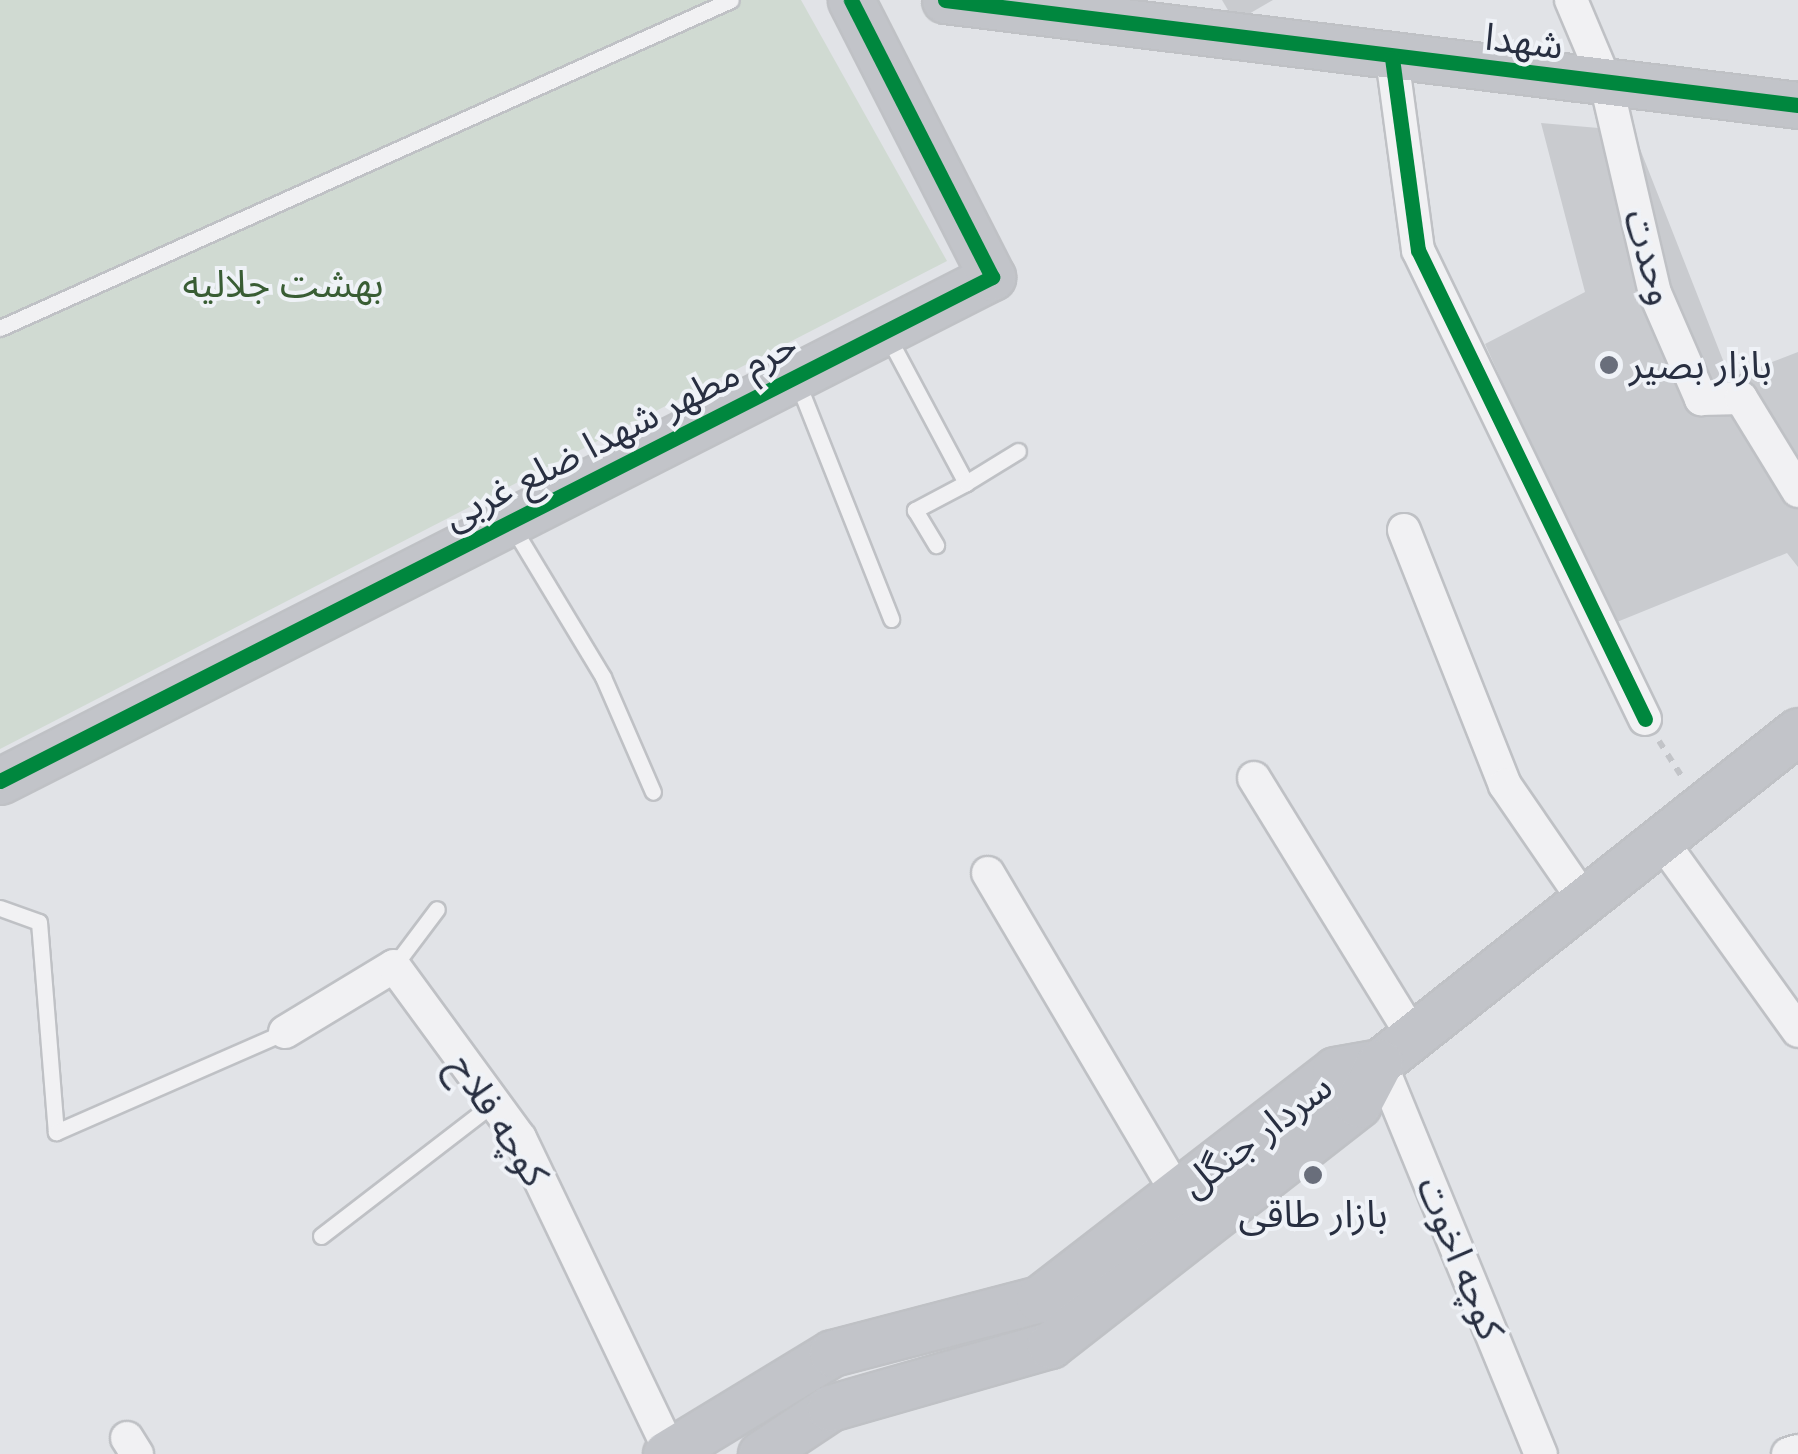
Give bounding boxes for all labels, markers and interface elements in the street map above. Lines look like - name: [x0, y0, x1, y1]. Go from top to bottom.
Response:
- street label: شهدا: [1482, 14, 1566, 68]
- street label: وحدت: [1615, 204, 1685, 310]
- park label: بهشت جلالیه: [183, 261, 383, 307]
- street label: حرم مطهر شهدا ضلع غربی: [436, 321, 804, 539]
- place label: بازار بصیر: [1629, 342, 1772, 388]
- marker: بازار بصیر: [1598, 354, 1620, 376]
- street label: کوچه فلاح: [439, 1045, 559, 1195]
- street label: سردار جنگل: [1172, 1063, 1340, 1207]
- marker: بازار طاقی: [1302, 1164, 1324, 1186]
- street label: کوچه اخوت: [1408, 1170, 1514, 1346]
- place label: بازار طاقی: [1239, 1191, 1387, 1237]

